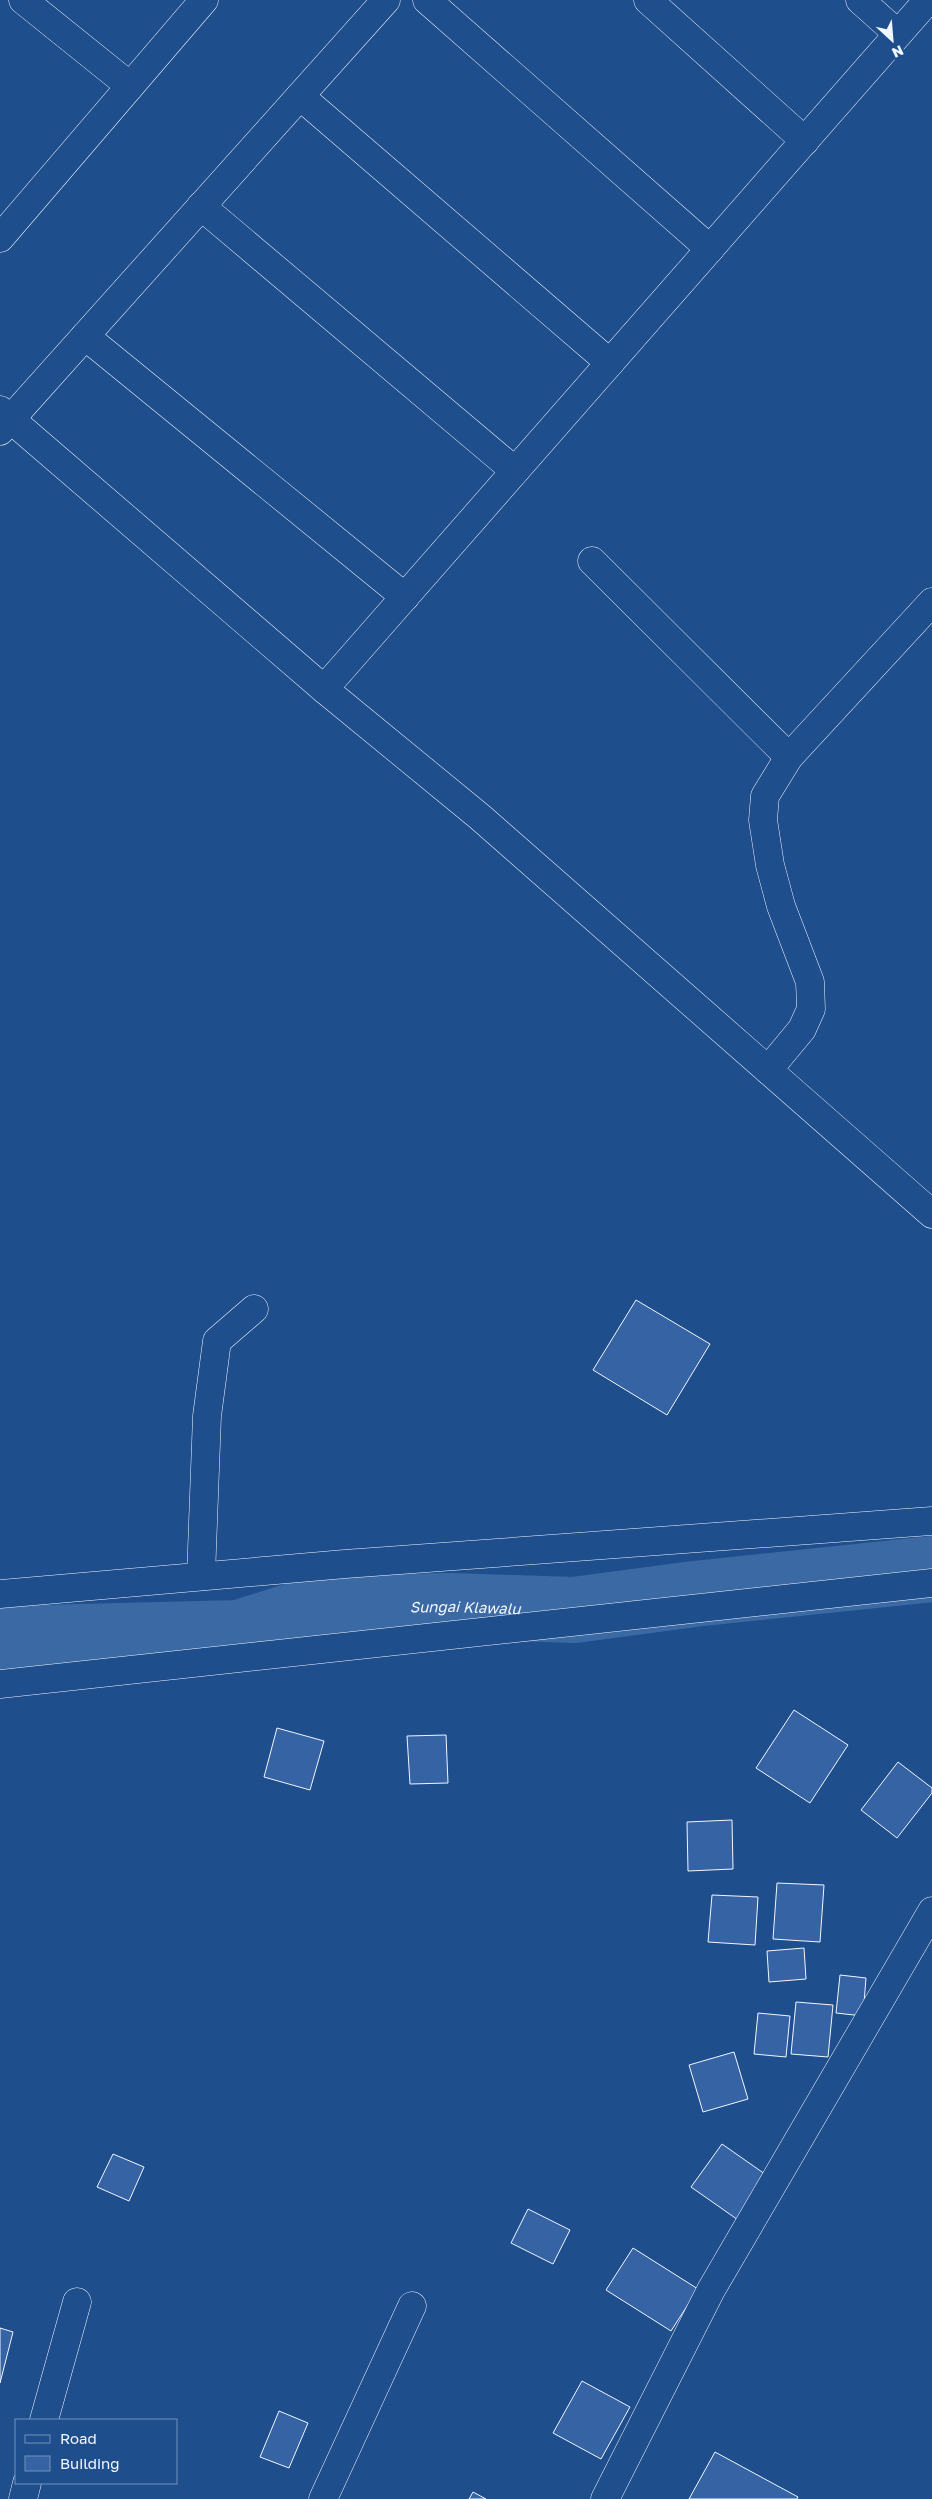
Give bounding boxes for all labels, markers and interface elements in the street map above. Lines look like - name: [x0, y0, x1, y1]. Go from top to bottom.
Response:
- north arrow: [867, 15, 917, 65]
- text: N: [889, 42, 906, 62]
- water label: Sungai Klawalu: [409, 1597, 522, 1617]
- legend: [15, 2419, 178, 2484]
- text: Road: [60, 2429, 97, 2447]
- text: Building: [60, 2454, 120, 2472]

